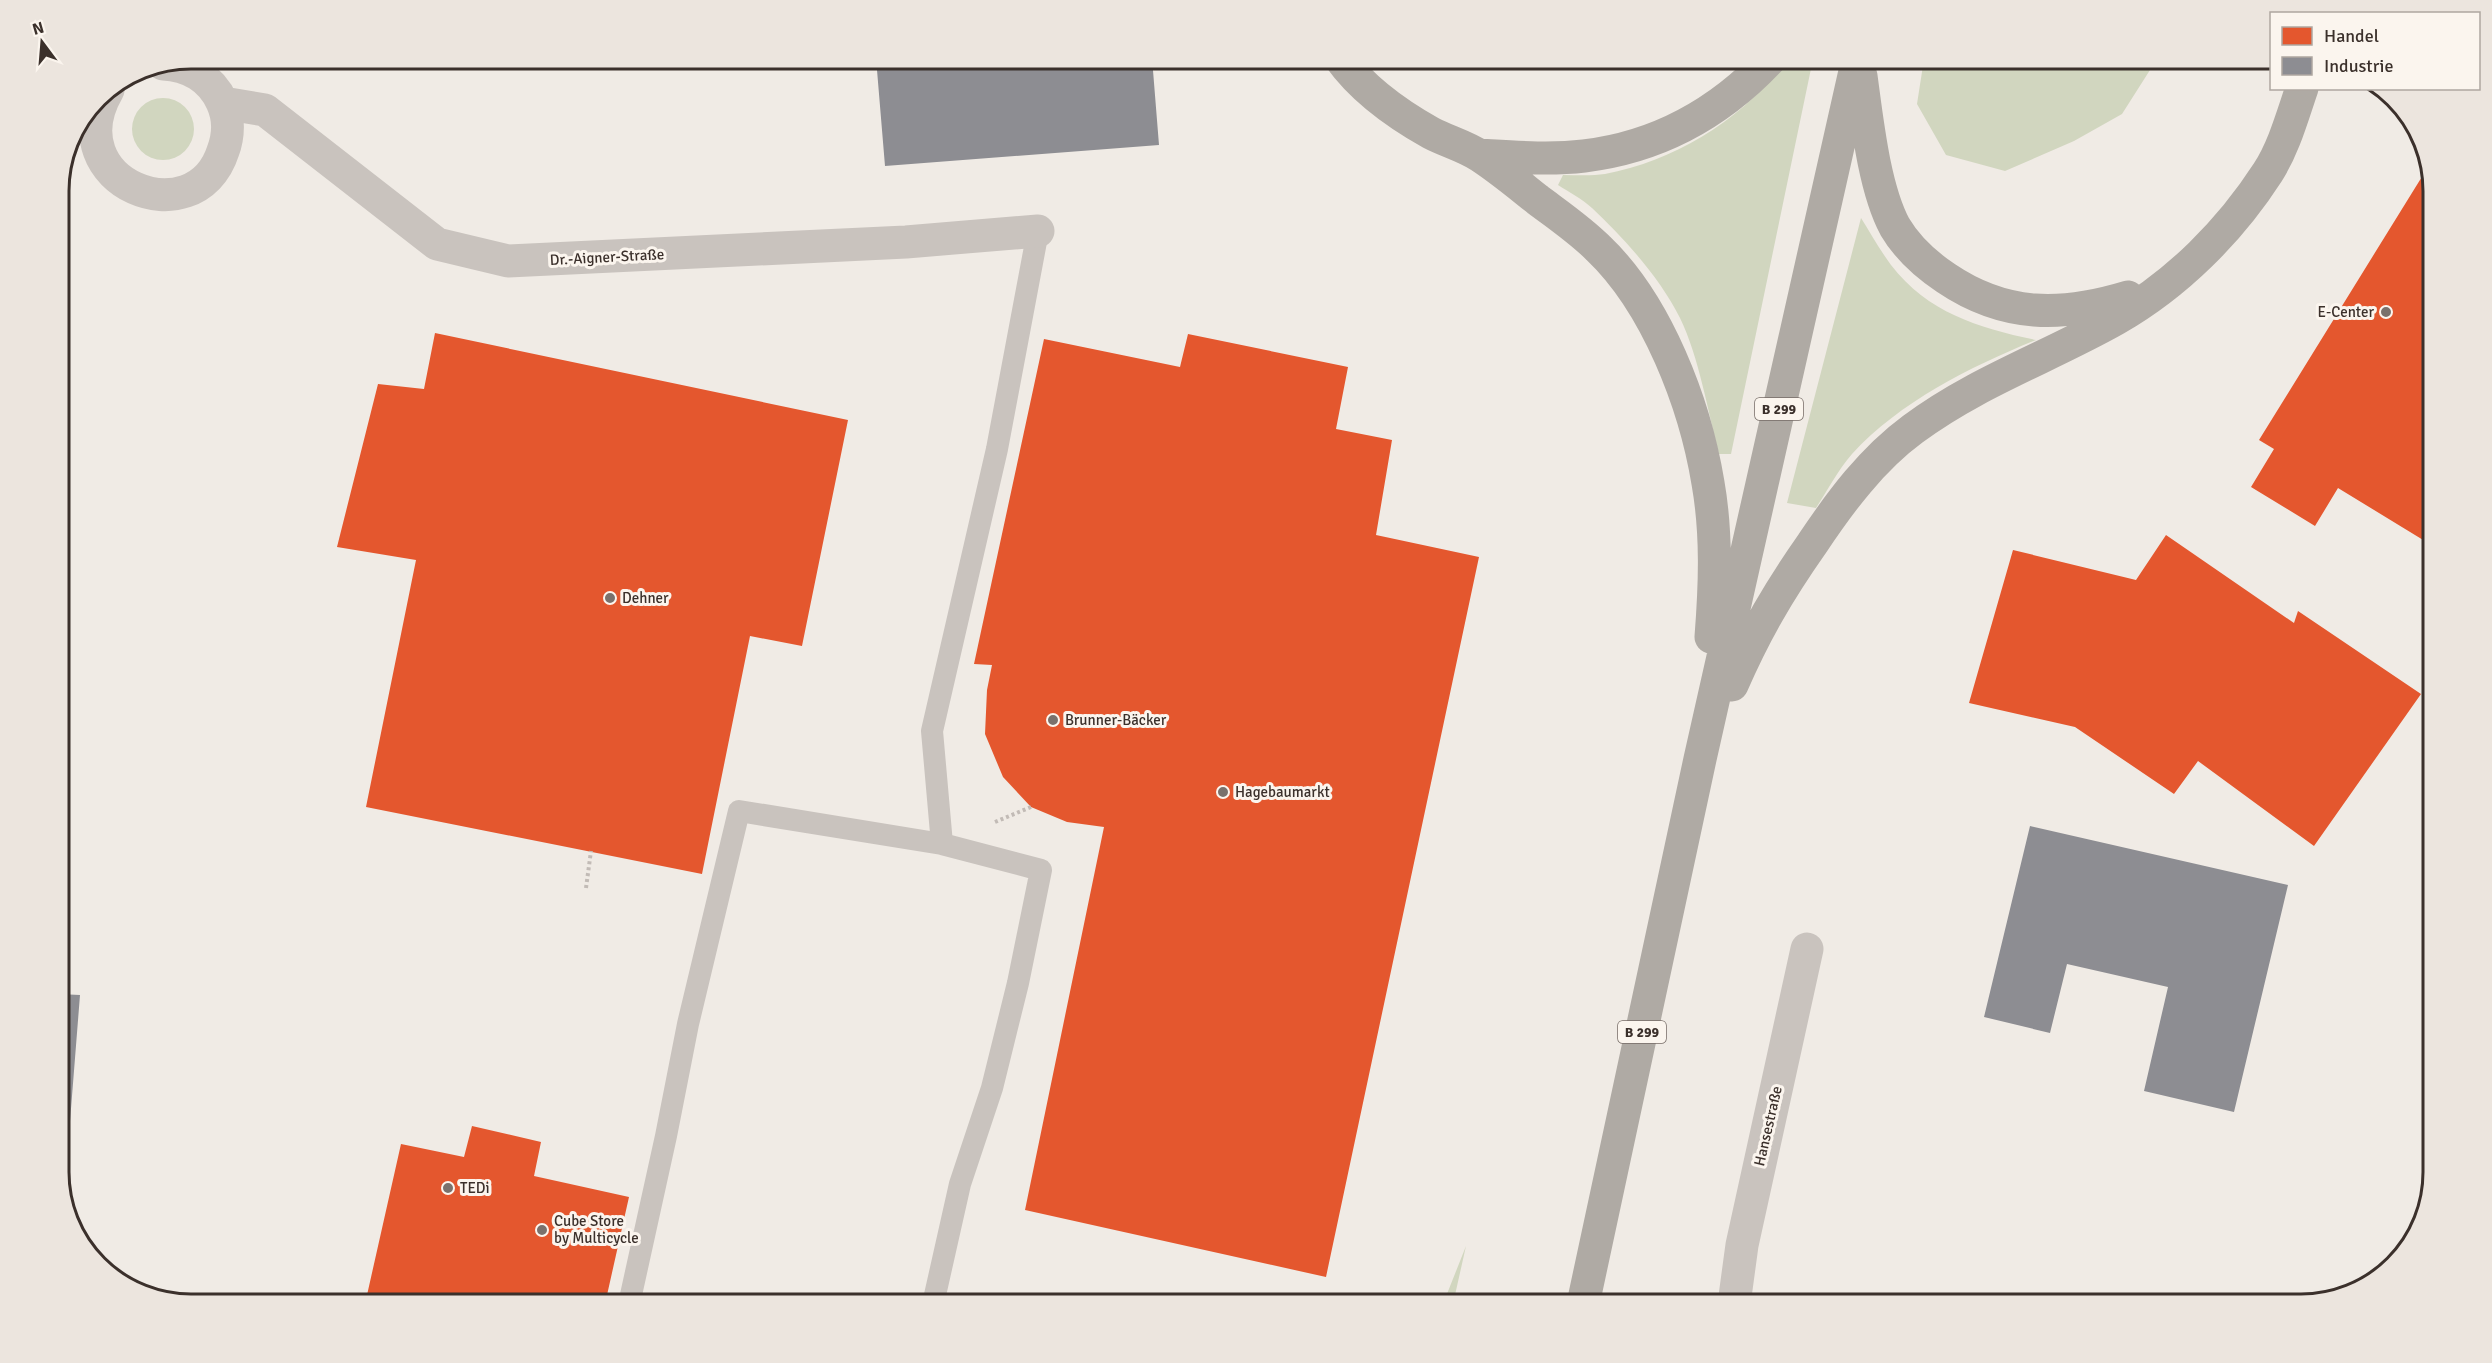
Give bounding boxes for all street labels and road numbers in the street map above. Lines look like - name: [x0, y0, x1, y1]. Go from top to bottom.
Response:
- street label: Dr.-Aigner-Straße: [549, 245, 665, 269]
- road number: B 299: [1755, 398, 1803, 420]
- road number: B 299: [1618, 1021, 1666, 1043]
- street label: Hansestraße: [1750, 1084, 1786, 1168]

